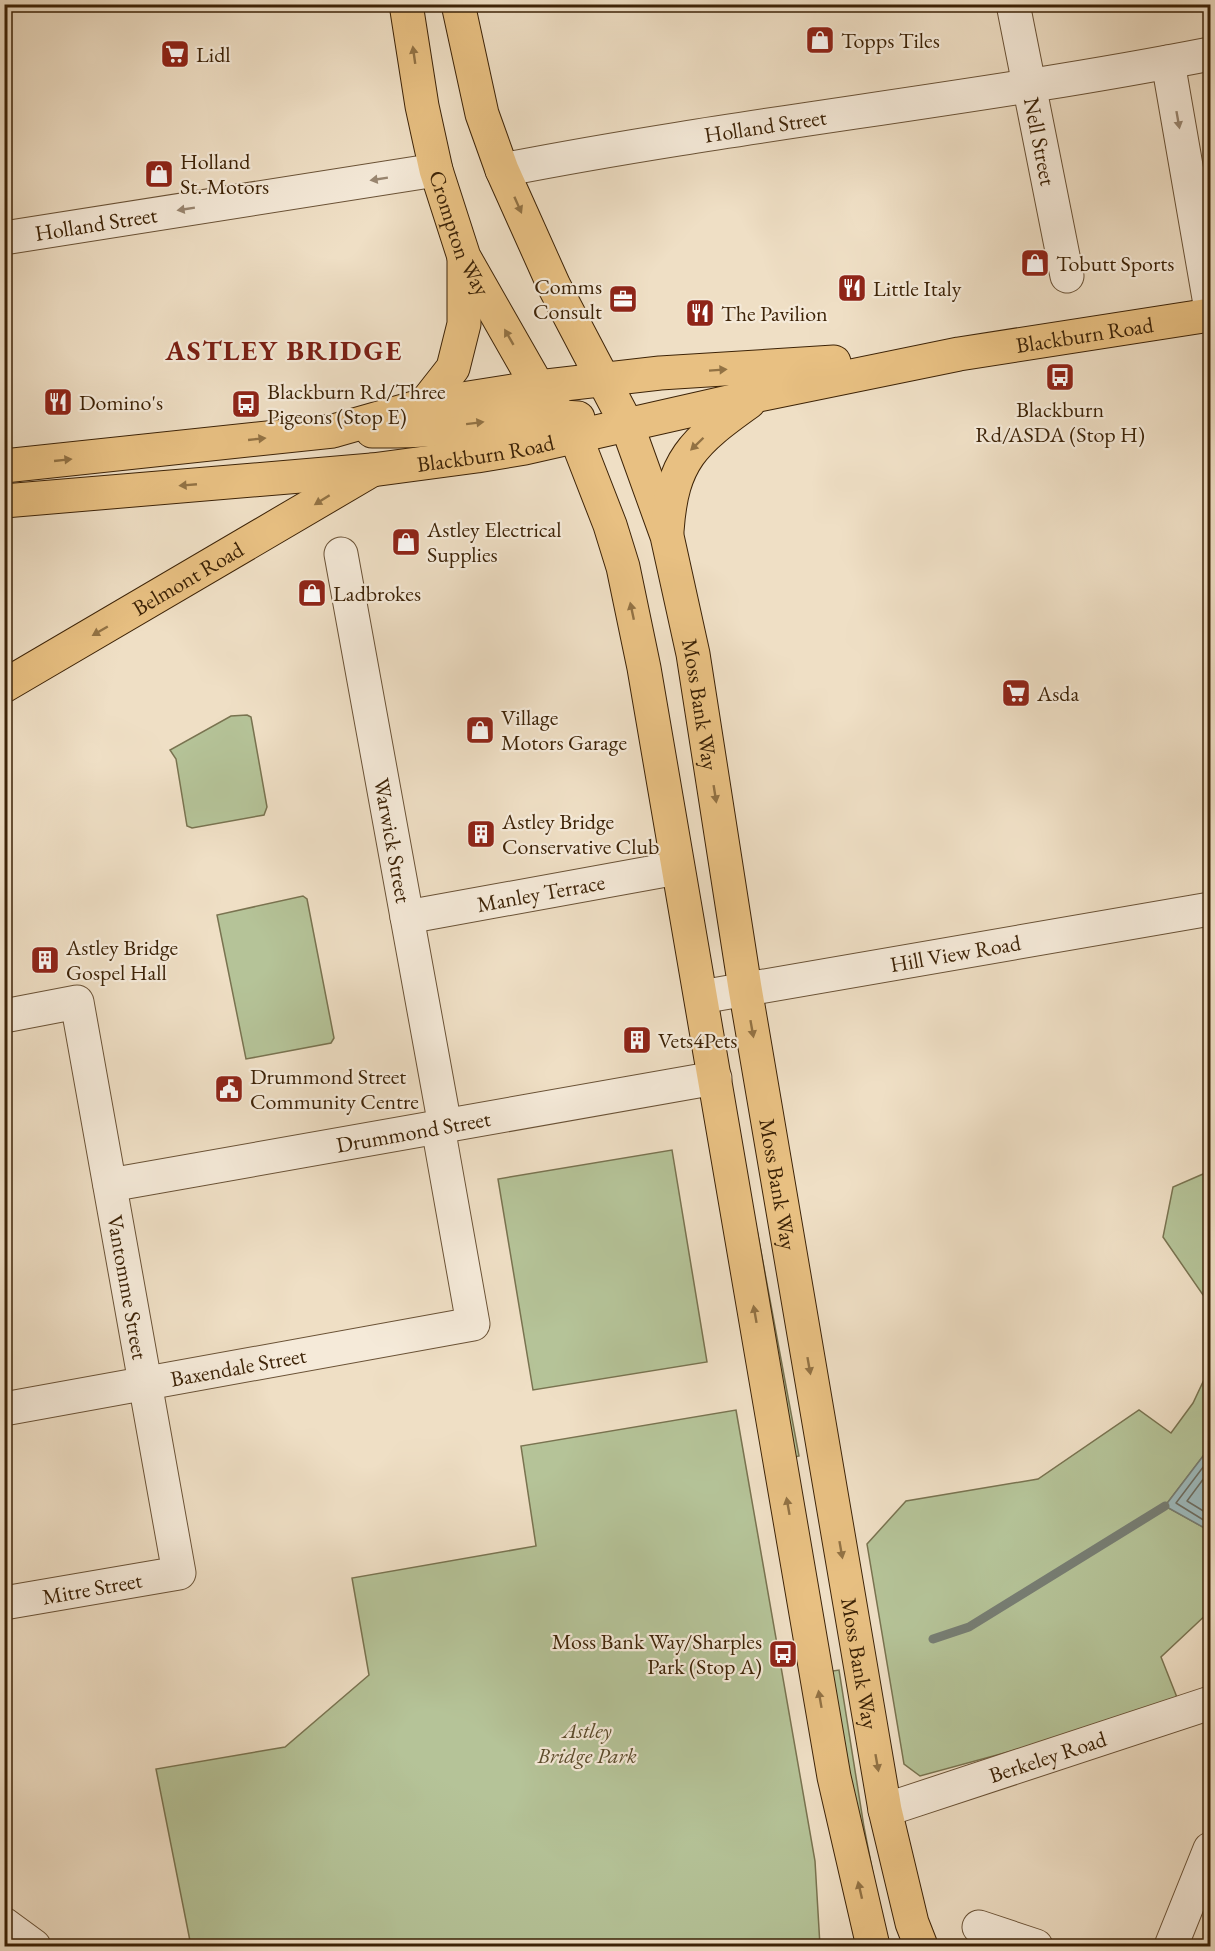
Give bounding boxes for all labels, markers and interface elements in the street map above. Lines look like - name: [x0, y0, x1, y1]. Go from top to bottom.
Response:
- shop icon: Topps Tiles: [804, 24, 836, 56]
- place label: Topps Tiles: [841, 26, 940, 55]
- supermarket icon: Lidl: [159, 38, 191, 70]
- place label: Lidl: [196, 40, 231, 69]
- one-way arrow: [409, 45, 418, 64]
- street label: Nell Street: [1017, 95, 1063, 188]
- street label: Holland Street: [702, 103, 829, 150]
- one-way arrow: [1174, 111, 1183, 130]
- place label: Holland St. Motors: [180, 147, 269, 201]
- shop icon: Holland St. Motors: [143, 158, 175, 190]
- street label: Crompton Way: [422, 167, 497, 301]
- one-way arrow: [369, 175, 388, 184]
- one-way arrow: [513, 196, 523, 214]
- street label: Holland Street: [33, 200, 159, 248]
- one-way arrow: [176, 205, 195, 214]
- shop icon: Tobutt Sports: [1019, 247, 1051, 279]
- place label: Tobutt Sports: [1056, 249, 1174, 278]
- place label: Comms Consult: [533, 272, 602, 326]
- restaurant icon: Little Italy: [836, 272, 868, 304]
- place label: Little Italy: [873, 274, 962, 303]
- office icon: Comms Consult: [607, 283, 639, 315]
- restaurant icon: The Pavilion: [684, 297, 716, 329]
- place label: The Pavilion: [721, 299, 828, 328]
- street label: Blackburn Road: [1014, 310, 1156, 360]
- one-way arrow: [505, 328, 515, 345]
- district label: ASTLEY BRIDGE: [164, 332, 403, 368]
- bus stop icon: Blackburn Rd/ASDA (Stop H): [1044, 361, 1076, 393]
- one-way arrow: [708, 365, 727, 374]
- place label: Blackburn Rd/Three Pigeons (Stop E): [267, 377, 446, 431]
- restaurant icon: Domino's: [42, 386, 74, 418]
- place label: Domino's: [79, 388, 163, 417]
- bus stop icon: Blackburn Rd/Three Pigeons (Stop E): [230, 388, 262, 420]
- place label: Blackburn Rd/ASDA (Stop H): [975, 395, 1145, 449]
- one-way arrow: [466, 419, 485, 428]
- street label: Blackburn Road: [415, 428, 558, 479]
- one-way arrow: [247, 434, 266, 444]
- one-way arrow: [690, 437, 704, 451]
- one-way arrow: [53, 455, 72, 464]
- one-way arrow: [179, 480, 198, 490]
- one-way arrow: [314, 495, 330, 506]
- place label: Astley Electrical Supplies: [426, 515, 561, 569]
- shop icon: Astley Electrical Supplies: [390, 526, 422, 558]
- street label: Belmont Road: [127, 534, 249, 622]
- shop icon: Ladbrokes: [296, 577, 328, 609]
- place label: Ladbrokes: [333, 579, 421, 608]
- one-way arrow: [627, 601, 636, 620]
- one-way arrow: [91, 625, 108, 635]
- street label: Moss Bank Way: [675, 636, 725, 773]
- supermarket icon: Asda: [1000, 677, 1032, 709]
- place label: Asda: [1036, 679, 1079, 708]
- place label: Village Motors Garage: [501, 703, 627, 757]
- shop icon: Village Motors Garage: [464, 714, 496, 746]
- street label: Warwick Street: [367, 775, 418, 905]
- one-way arrow: [710, 785, 719, 804]
- place label: Astley Bridge Conservative Club: [501, 807, 659, 861]
- building icon: Astley Bridge Conservative Club: [465, 818, 497, 850]
- street label: Manley Terrace: [475, 867, 608, 919]
- street label: Hill View Road: [888, 928, 1024, 979]
- place label: Astley Bridge Gospel Hall: [65, 933, 178, 987]
- building icon: Astley Bridge Gospel Hall: [29, 944, 61, 976]
- one-way arrow: [747, 1019, 756, 1038]
- building icon: Vets4Pets: [621, 1024, 653, 1056]
- place label: Vets4Pets: [658, 1026, 737, 1055]
- place label: Drummond Street Community Centre: [250, 1062, 419, 1116]
- public building icon: Drummond Street Community Centre: [213, 1073, 245, 1105]
- street label: Drummond Street: [334, 1104, 493, 1160]
- street label: Moss Bank Way: [752, 1116, 803, 1253]
- street label: Vantomme Street: [100, 1213, 155, 1362]
- one-way arrow: [750, 1304, 759, 1323]
- street label: Baxendale Street: [168, 1341, 309, 1394]
- one-way arrow: [805, 1356, 814, 1375]
- one-way arrow: [783, 1497, 792, 1516]
- one-way arrow: [837, 1541, 846, 1560]
- street label: Mitre Street: [40, 1565, 144, 1612]
- street label: Moss Bank Way: [834, 1595, 885, 1732]
- place label: Moss Bank Way/Sharples Park (Stop A): [552, 1627, 762, 1681]
- bus stop icon: Moss Bank Way/Sharples Park (Stop A): [767, 1638, 799, 1670]
- one-way arrow: [816, 1689, 825, 1708]
- park label: Astley Bridge Park: [536, 1716, 637, 1770]
- street label: Berkeley Road: [985, 1724, 1111, 1790]
- one-way arrow: [873, 1754, 882, 1773]
- one-way arrow: [854, 1880, 864, 1899]

